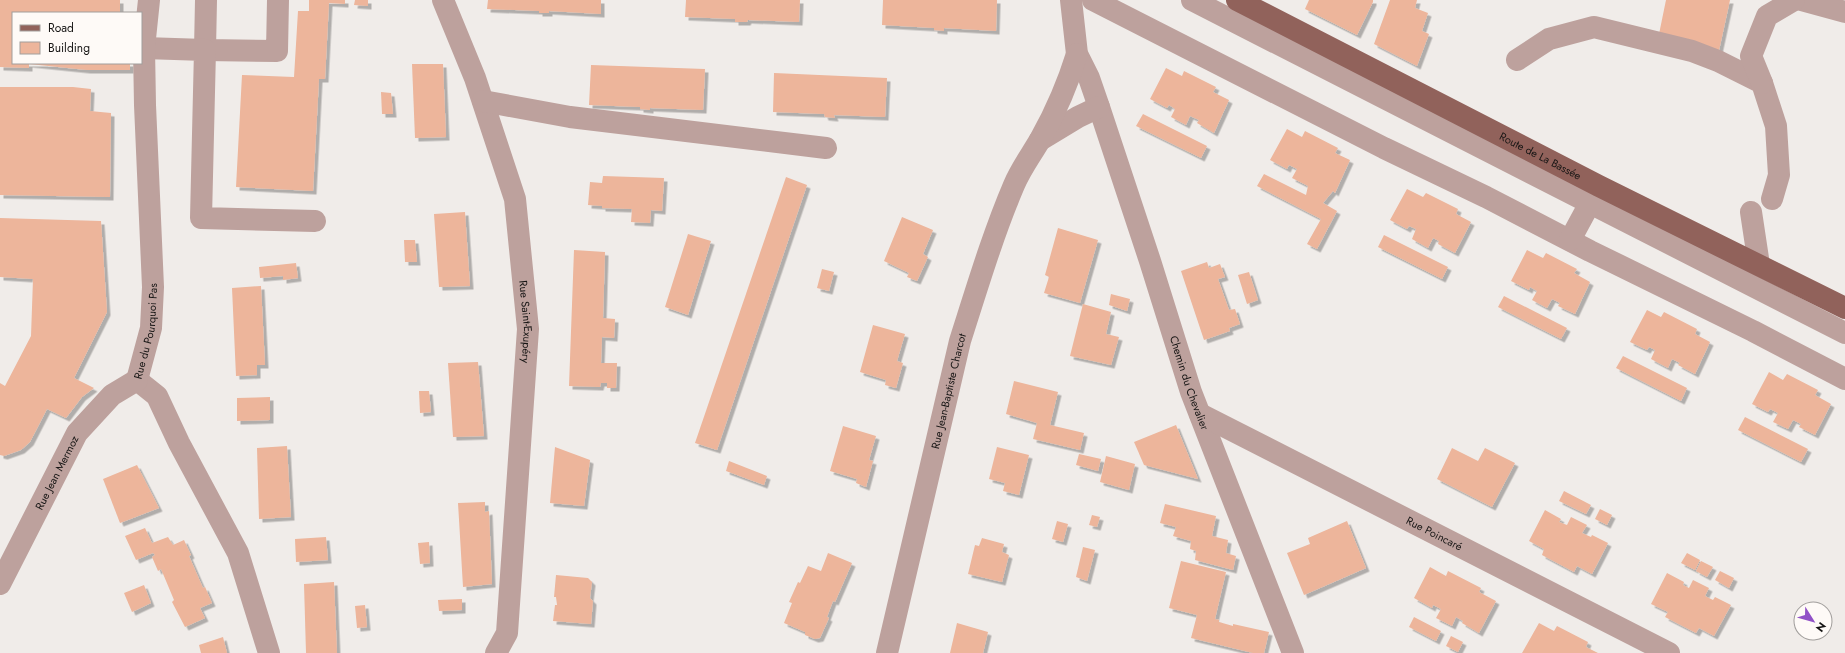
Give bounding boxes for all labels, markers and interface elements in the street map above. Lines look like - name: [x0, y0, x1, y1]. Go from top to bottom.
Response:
- legend: [12, 12, 142, 64]
- text: Road: [48, 19, 74, 37]
- text: Building: [48, 39, 90, 57]
- street label: Route de La Bassée: [1497, 128, 1584, 184]
- street label: Rue Saint-Exupéry: [515, 279, 536, 364]
- street label: Rue du Pourquoi Pas: [130, 282, 161, 381]
- street label: Rue Jean-Baptiste Charcot: [927, 331, 970, 450]
- street label: Chemin du Chevalier: [1166, 334, 1213, 432]
- street label: Rue Jean Mermoz: [31, 433, 82, 513]
- street label: Rue Poincaré: [1403, 512, 1465, 555]
- north arrow: [1793, 601, 1833, 641]
- text: N: [1812, 619, 1830, 635]

